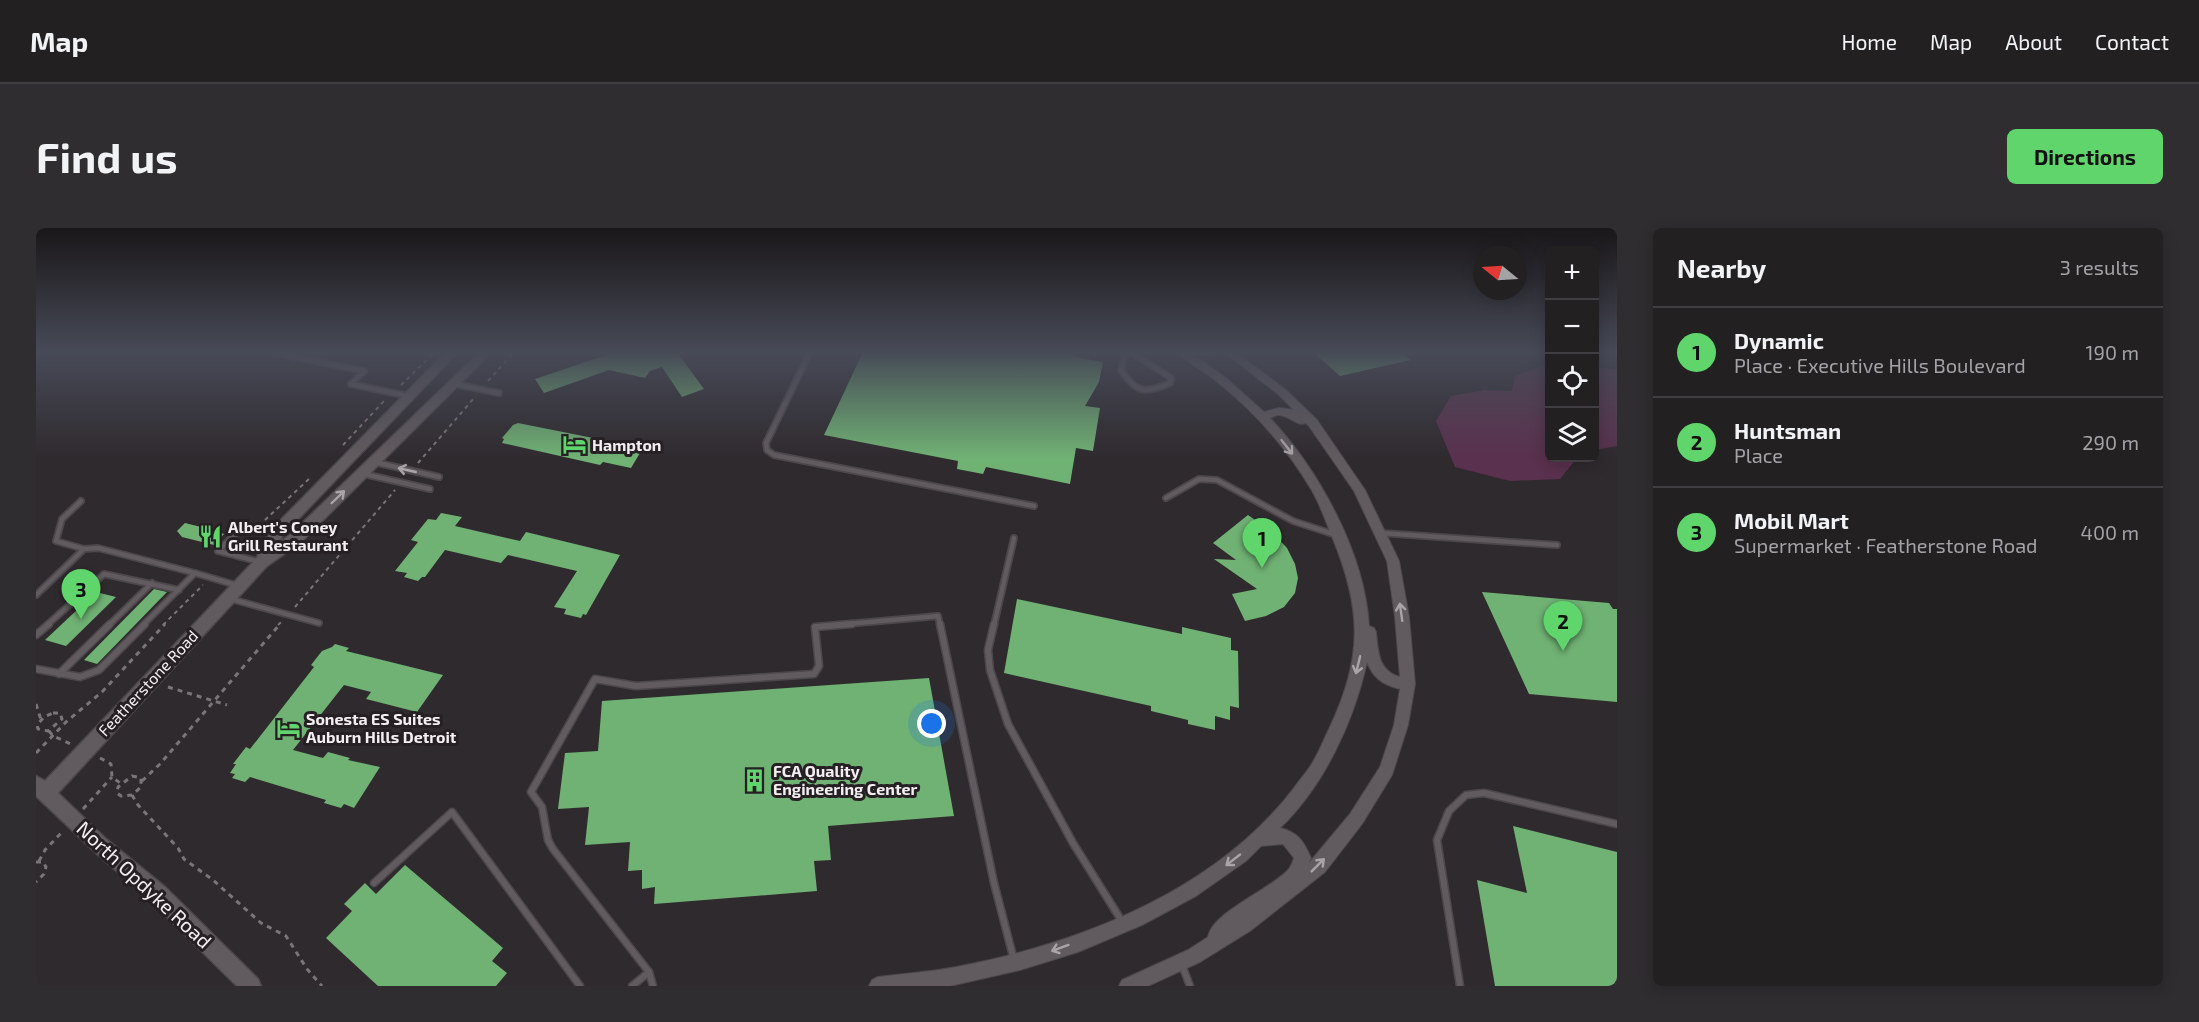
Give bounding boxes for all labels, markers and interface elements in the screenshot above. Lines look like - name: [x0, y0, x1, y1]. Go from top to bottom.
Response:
- text: Map: [30, 24, 88, 58]
- text: Home: [1841, 29, 1897, 54]
- text: Map: [1930, 29, 1972, 54]
- text: About: [2005, 29, 2062, 54]
- text: Contact: [2095, 29, 2169, 54]
- button: Directions: [2007, 129, 2163, 184]
- text: Find us: [36, 131, 178, 181]
- north arrow: [1473, 246, 1527, 300]
- map controls: [1545, 246, 1599, 462]
- button: +: [1545, 246, 1599, 300]
- text: Nearby: [1677, 252, 1766, 283]
- text: 3 results: [2060, 255, 2139, 279]
- button: −: [1545, 300, 1599, 354]
- text: Dynamic: [1734, 327, 1824, 353]
- text: 1: [1692, 340, 1701, 364]
- text: 190 m: [2086, 340, 2139, 364]
- text: Place · Executive Hills Boulevard: [1734, 353, 2026, 377]
- button: locate: [1545, 354, 1599, 408]
- button: layers: [1545, 408, 1599, 462]
- text: Huntsman: [1734, 417, 1841, 443]
- text: 2: [1691, 430, 1702, 454]
- text: 290 m: [2082, 430, 2139, 454]
- hotel icon: Hampton: [561, 432, 587, 458]
- place label: Hampton: [592, 435, 661, 454]
- one-way arrow: [1281, 438, 1294, 454]
- text: Place: [1734, 443, 1783, 467]
- one-way arrow: [397, 464, 417, 475]
- one-way arrow: [330, 490, 345, 505]
- text: Mobil Mart: [1734, 507, 1849, 533]
- place label: Albert's Coney Grill Restaurant: [228, 517, 349, 554]
- pin: 1: [1242, 518, 1282, 568]
- text: 3: [1691, 520, 1702, 544]
- text: 400 m: [2081, 520, 2139, 544]
- restaurant icon: Albert's Coney Grill Restaurant: [197, 523, 223, 549]
- text: Supermarket · Featherstone Road: [1734, 533, 2038, 557]
- pin: 3: [62, 570, 100, 619]
- pin: 2: [1544, 602, 1582, 651]
- one-way arrow: [1396, 603, 1407, 622]
- street label: Featherstone Road: [94, 626, 202, 740]
- one-way arrow: [1351, 656, 1363, 675]
- place label: Sonesta ES Suites Auburn Hills Detroit: [306, 709, 457, 746]
- your location: [917, 709, 946, 738]
- hotel icon: Sonesta ES Suites Auburn Hills Detroit: [275, 715, 301, 741]
- place label: FCA Quality Engineering Center: [773, 761, 917, 798]
- building icon: FCA Quality Engineering Center: [742, 767, 768, 793]
- street label: North Opdyke Road: [72, 816, 217, 953]
- one-way arrow: [1225, 854, 1241, 866]
- one-way arrow: [1310, 858, 1325, 873]
- one-way arrow: [1051, 944, 1070, 955]

